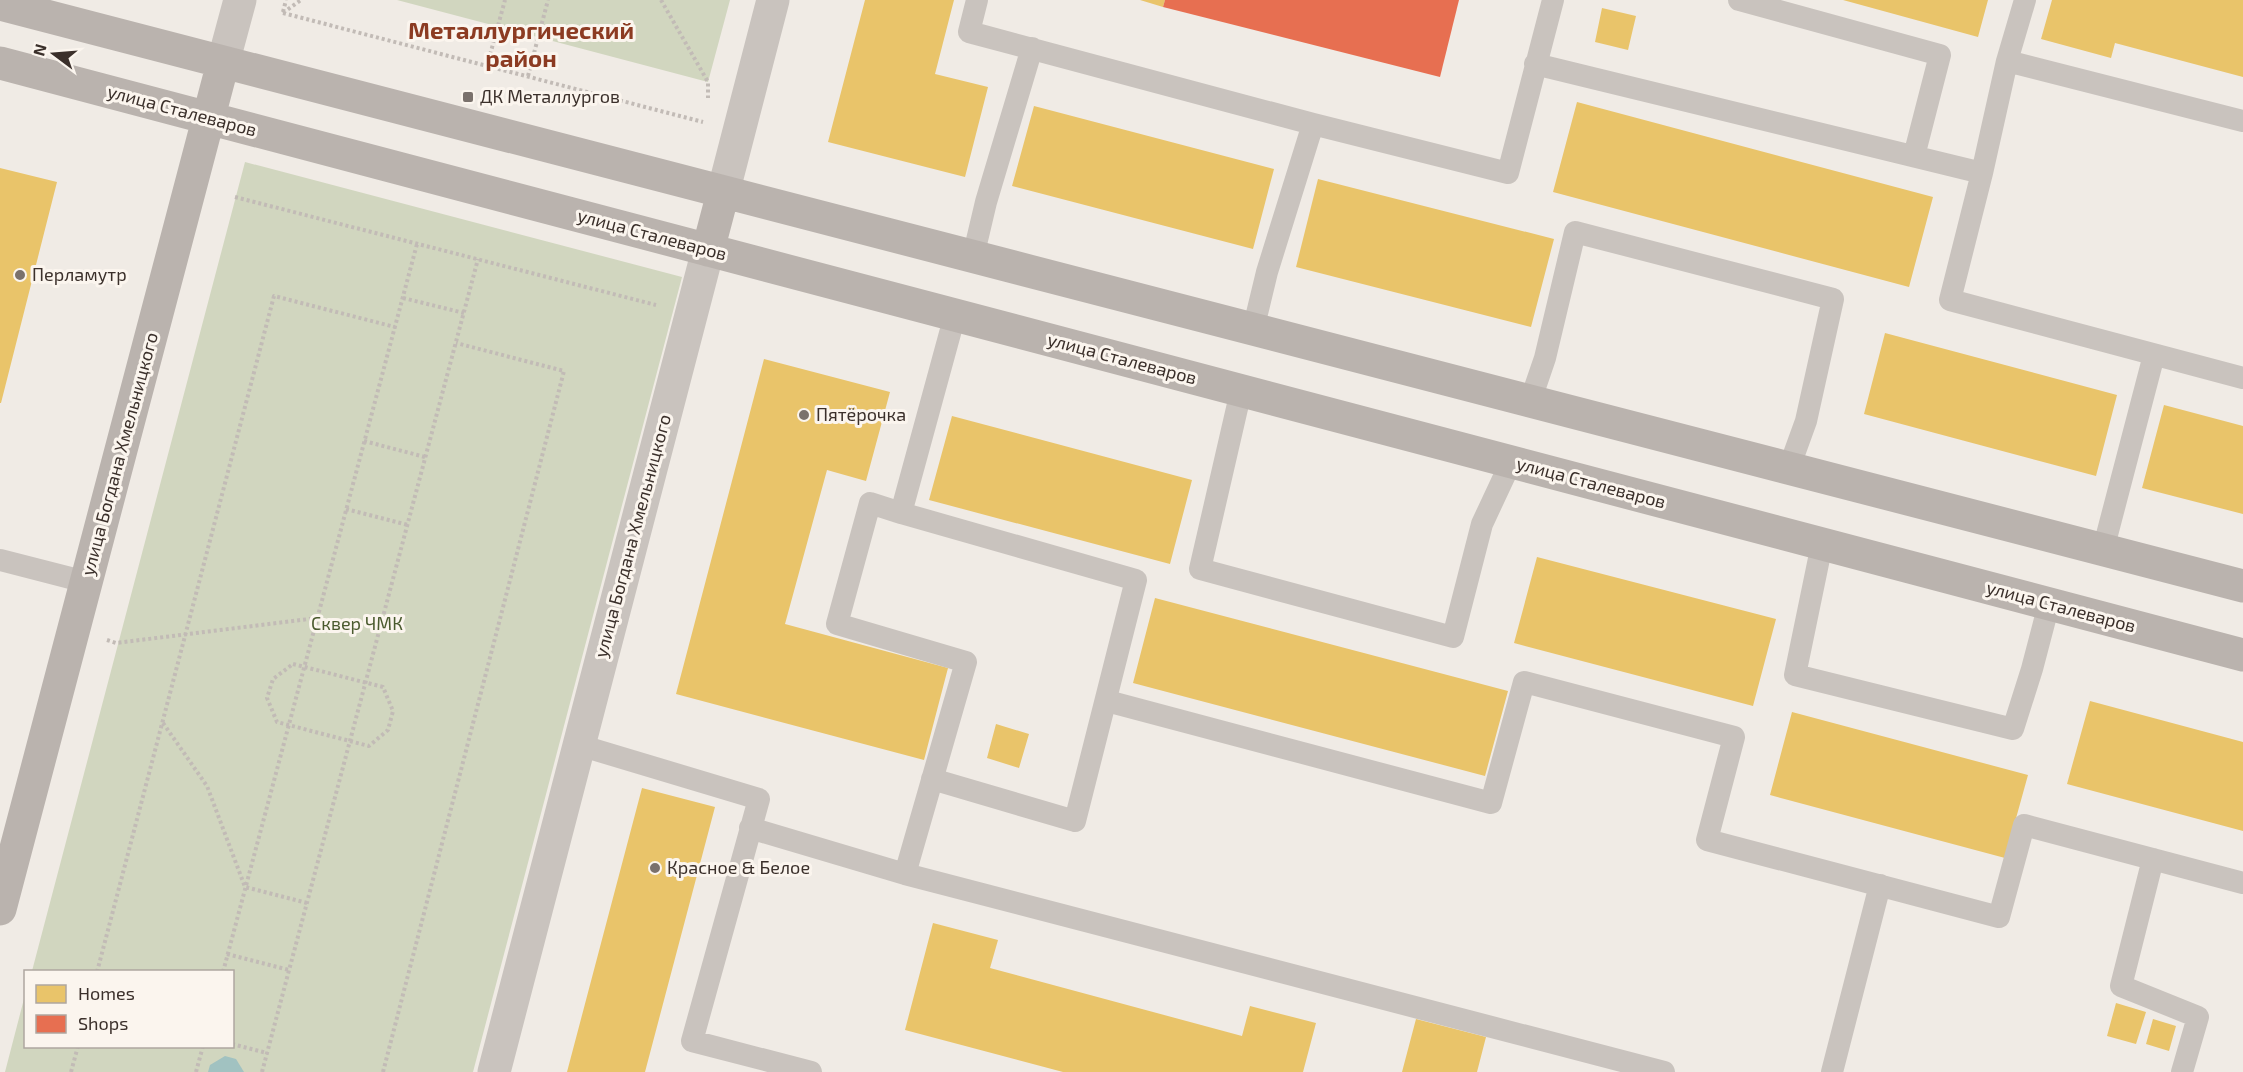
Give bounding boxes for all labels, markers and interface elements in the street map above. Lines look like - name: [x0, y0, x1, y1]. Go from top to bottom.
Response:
- district label: Металлургический район: [408, 15, 634, 72]
- north arrow: [24, 24, 84, 84]
- text: N: [28, 42, 50, 58]
- street label: улица Сталеваров: [105, 80, 259, 141]
- place label: ДК Металлургов: [480, 85, 620, 107]
- marker: ДК Металлургов: [461, 90, 475, 104]
- street label: улица Сталеваров: [575, 204, 729, 265]
- place label: Перламутр: [32, 263, 127, 285]
- marker: Перламутр: [13, 268, 27, 282]
- street label: улица Сталеваров: [1045, 328, 1199, 389]
- street label: улица Богдана Хмельницкого: [76, 330, 162, 578]
- place label: Пятёрочка: [816, 403, 906, 425]
- marker: Пятёрочка: [797, 408, 811, 422]
- street label: улица Богдана Хмельницкого: [589, 412, 675, 660]
- street label: улица Сталеваров: [1514, 452, 1668, 513]
- street label: улица Сталеваров: [1984, 576, 2138, 637]
- park label: Сквер ЧМК: [311, 612, 403, 634]
- place label: Красное & Белое: [667, 856, 810, 878]
- marker: Красное & Белое: [648, 861, 662, 875]
- legend: [24, 970, 234, 1048]
- text: Homes: [78, 982, 135, 1004]
- text: Shops: [78, 1012, 128, 1034]

